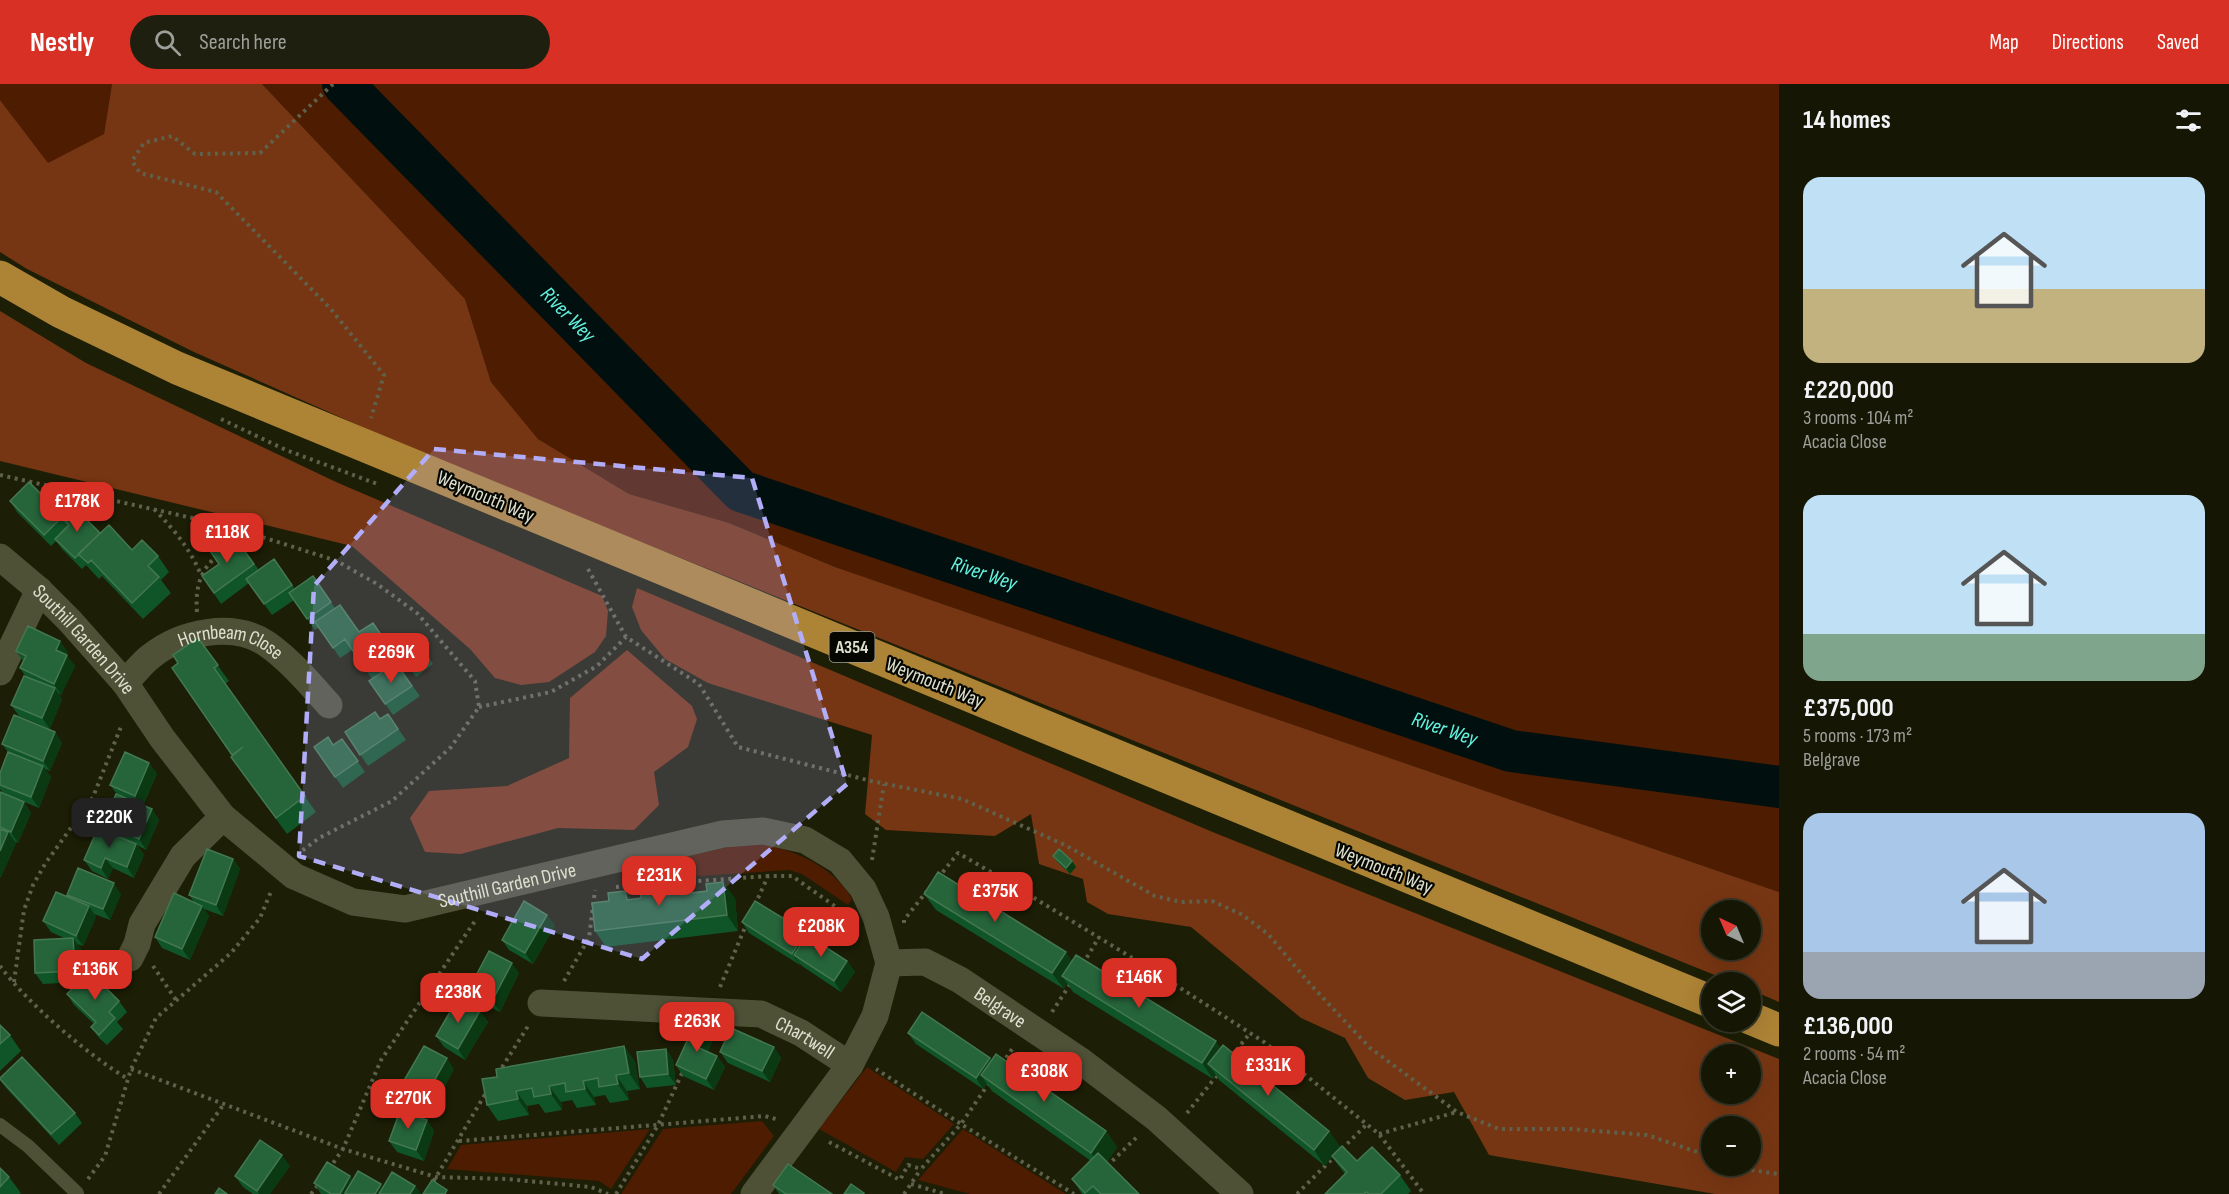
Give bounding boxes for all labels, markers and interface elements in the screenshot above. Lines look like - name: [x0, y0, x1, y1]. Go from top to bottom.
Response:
- search box: [130, 15, 550, 69]
- text: Nestly: [30, 26, 94, 59]
- icon: search: [151, 26, 184, 59]
- text: Search here: [199, 29, 287, 56]
- text: Map: [1989, 30, 2019, 55]
- text: Directions: [2052, 30, 2124, 55]
- text: Saved: [2157, 30, 2199, 55]
- icon: filters: [2172, 104, 2205, 137]
- text: 14 homes: [1803, 105, 1891, 136]
- icon: home: [1950, 216, 2058, 324]
- water label: River Wey: [535, 282, 601, 348]
- text: £220,000: [1803, 375, 1894, 406]
- text: 3 rooms · 104 m²: [1803, 406, 1913, 430]
- text: Acacia Close: [1803, 430, 1887, 454]
- street label: Weymouth Way: [433, 466, 538, 528]
- pin: £178K: [35, 482, 119, 533]
- text: £178K: [54, 489, 100, 513]
- pin: £118K: [185, 513, 269, 564]
- text: £118K: [204, 520, 250, 544]
- icon: home: [1950, 534, 2058, 642]
- water label: River Wey: [948, 551, 1021, 597]
- street label: Southill Garden Drive: [27, 580, 140, 699]
- street label: Hornbeam Close: [175, 620, 288, 665]
- road number: A354: [830, 632, 874, 662]
- pin: £269K: [349, 633, 433, 684]
- text: £269K: [367, 640, 415, 664]
- street label: Weymouth Way: [882, 652, 987, 714]
- text: £375,000: [1803, 693, 1894, 724]
- water label: River Wey: [1409, 706, 1482, 752]
- text: 5 rooms · 173 m²: [1803, 724, 1912, 748]
- text: Belgrave: [1803, 748, 1860, 772]
- pin: £220K: [67, 798, 151, 849]
- text: £220K: [85, 805, 133, 829]
- street label: Weymouth Way: [1331, 838, 1436, 900]
- icon: home: [1950, 852, 2058, 960]
- pin: £231K: [617, 856, 701, 907]
- street label: Southill Garden Drive: [436, 858, 578, 914]
- text: £231K: [636, 863, 682, 887]
- pin: £375K: [953, 872, 1037, 923]
- text: £375K: [972, 879, 1018, 903]
- north arrow: [1701, 900, 1761, 960]
- map controls: [1701, 900, 1761, 1176]
- pin: £208K: [779, 907, 863, 958]
- text: £208K: [797, 914, 845, 938]
- pin: £136K: [53, 950, 137, 1001]
- text: £136K: [72, 957, 118, 981]
- pin: £146K: [1097, 958, 1181, 1009]
- text: £146K: [1116, 965, 1162, 989]
- button: layers: [1701, 972, 1761, 1032]
- pin: £238K: [416, 973, 500, 1024]
- text: £238K: [434, 980, 482, 1004]
- street label: Belgrave: [969, 982, 1030, 1034]
- pin: £263K: [655, 1002, 739, 1053]
- text: £263K: [673, 1009, 721, 1033]
- text: £136,000: [1803, 1011, 1893, 1042]
- street label: Chartwell: [771, 1012, 839, 1065]
- text: 2 rooms · 54 m²: [1803, 1042, 1905, 1066]
- button: +: [1701, 1044, 1761, 1104]
- pin: £331K: [1226, 1046, 1310, 1097]
- pin: £308K: [1002, 1052, 1086, 1103]
- text: £331K: [1245, 1053, 1291, 1077]
- text: £308K: [1020, 1059, 1068, 1083]
- text: Acacia Close: [1803, 1066, 1887, 1090]
- pin: £270K: [366, 1079, 450, 1130]
- text: £270K: [384, 1086, 432, 1110]
- button: −: [1701, 1116, 1761, 1176]

